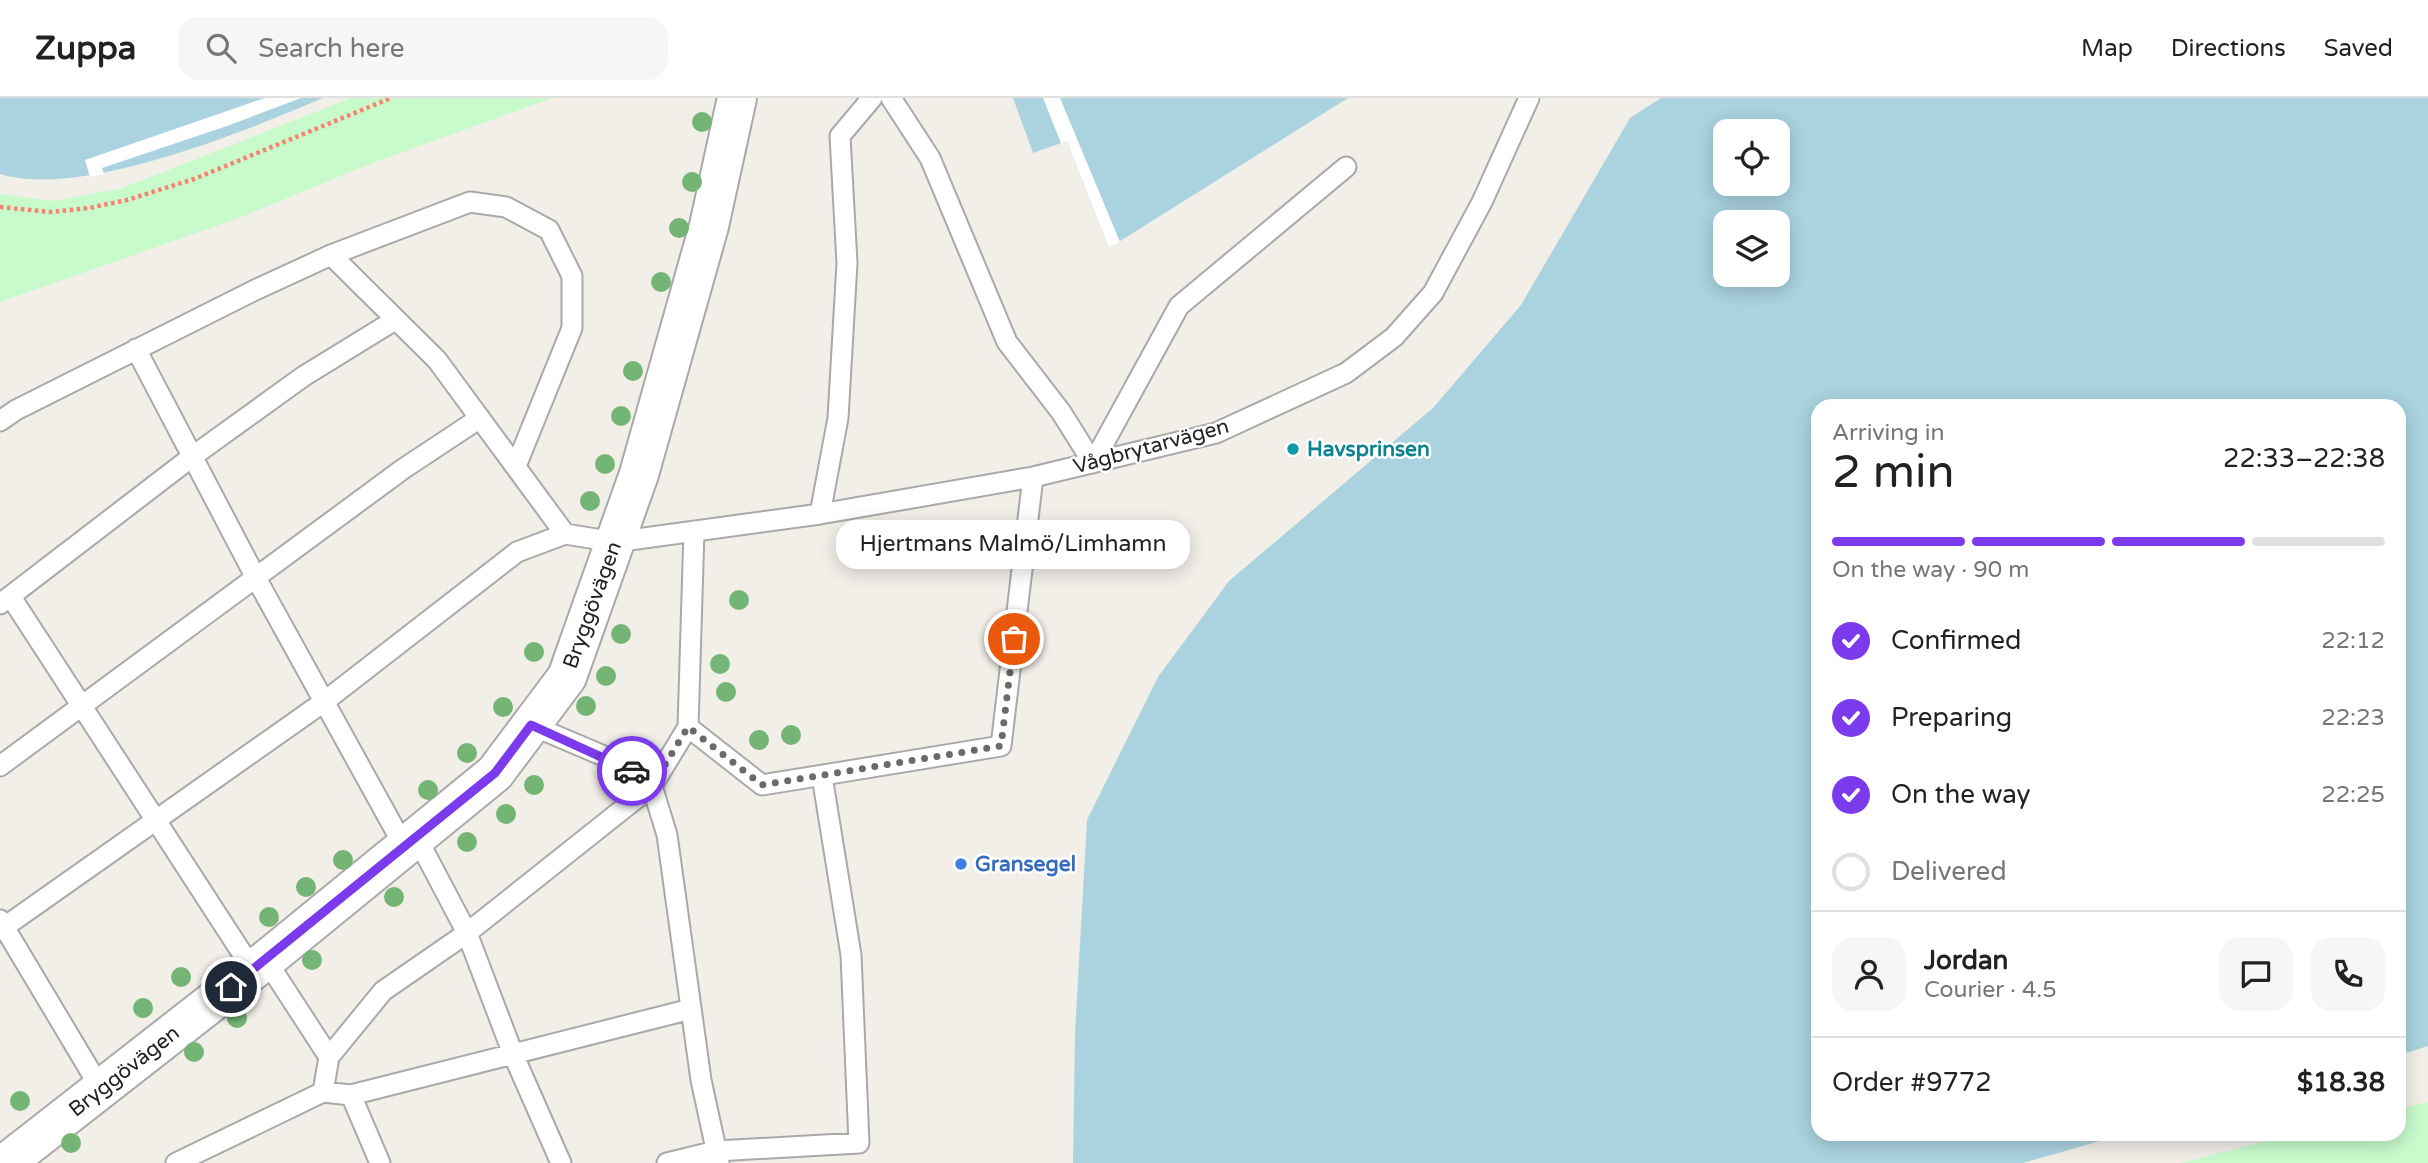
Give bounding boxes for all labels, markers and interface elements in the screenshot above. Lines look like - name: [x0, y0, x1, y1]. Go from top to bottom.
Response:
- search box: [178, 17, 668, 80]
- text: Zuppa: [35, 29, 136, 68]
- icon: search: [202, 29, 240, 67]
- text: Search here: [258, 33, 405, 64]
- text: Map: [2081, 34, 2133, 63]
- text: Directions: [2171, 34, 2286, 63]
- text: Saved: [2324, 34, 2393, 63]
- map controls: [1713, 119, 1790, 287]
- button: locate: [1713, 119, 1790, 196]
- button: layers: [1713, 210, 1790, 287]
- street label: Vågbrytarvägen: [1071, 414, 1232, 479]
- text: Arriving in: [1832, 419, 1945, 447]
- place label: Havsprinsen: [1307, 437, 1430, 462]
- marker: Havsprinsen: [1285, 441, 1301, 457]
- text: 22:33–22:38: [2223, 443, 2385, 474]
- text: 2 min: [1832, 445, 1955, 500]
- callout: Hjertmans Malmö/Limhamn: [837, 520, 1191, 569]
- text: Hjertmans Malmö/Limhamn: [860, 530, 1166, 558]
- street label: Bryggövägen: [558, 538, 627, 672]
- text: On the way · 90 m: [1832, 556, 2029, 584]
- pin: [984, 609, 1044, 669]
- icon: bag: [995, 620, 1033, 658]
- icon: check: [1832, 622, 1870, 660]
- text: Confirmed: [1891, 625, 2021, 656]
- text: 22:12: [2321, 627, 2385, 655]
- icon: check: [1832, 699, 1870, 737]
- text: Preparing: [1891, 702, 2012, 733]
- text: 22:23: [2321, 704, 2385, 732]
- courier: [597, 736, 667, 806]
- icon: car: [613, 752, 651, 790]
- icon: check: [1832, 776, 1870, 814]
- text: On the way: [1891, 779, 2031, 810]
- text: 22:25: [2321, 781, 2385, 809]
- place label: Gransegel: [975, 852, 1076, 877]
- marker: Gransegel: [953, 856, 969, 872]
- text: Delivered: [1891, 856, 2007, 887]
- button: person: [1832, 937, 1906, 1011]
- button: chat: [2219, 937, 2293, 1011]
- button: phone: [2311, 937, 2385, 1011]
- text: Jordan: [1924, 945, 2008, 976]
- pin: [201, 957, 261, 1017]
- icon: home: [212, 968, 250, 1006]
- text: Courier · 4.5: [1924, 976, 2057, 1004]
- street label: Bryggövägen: [64, 1020, 185, 1122]
- text: Order #9772: [1832, 1067, 1992, 1098]
- text: $18.38: [2297, 1067, 2385, 1098]

